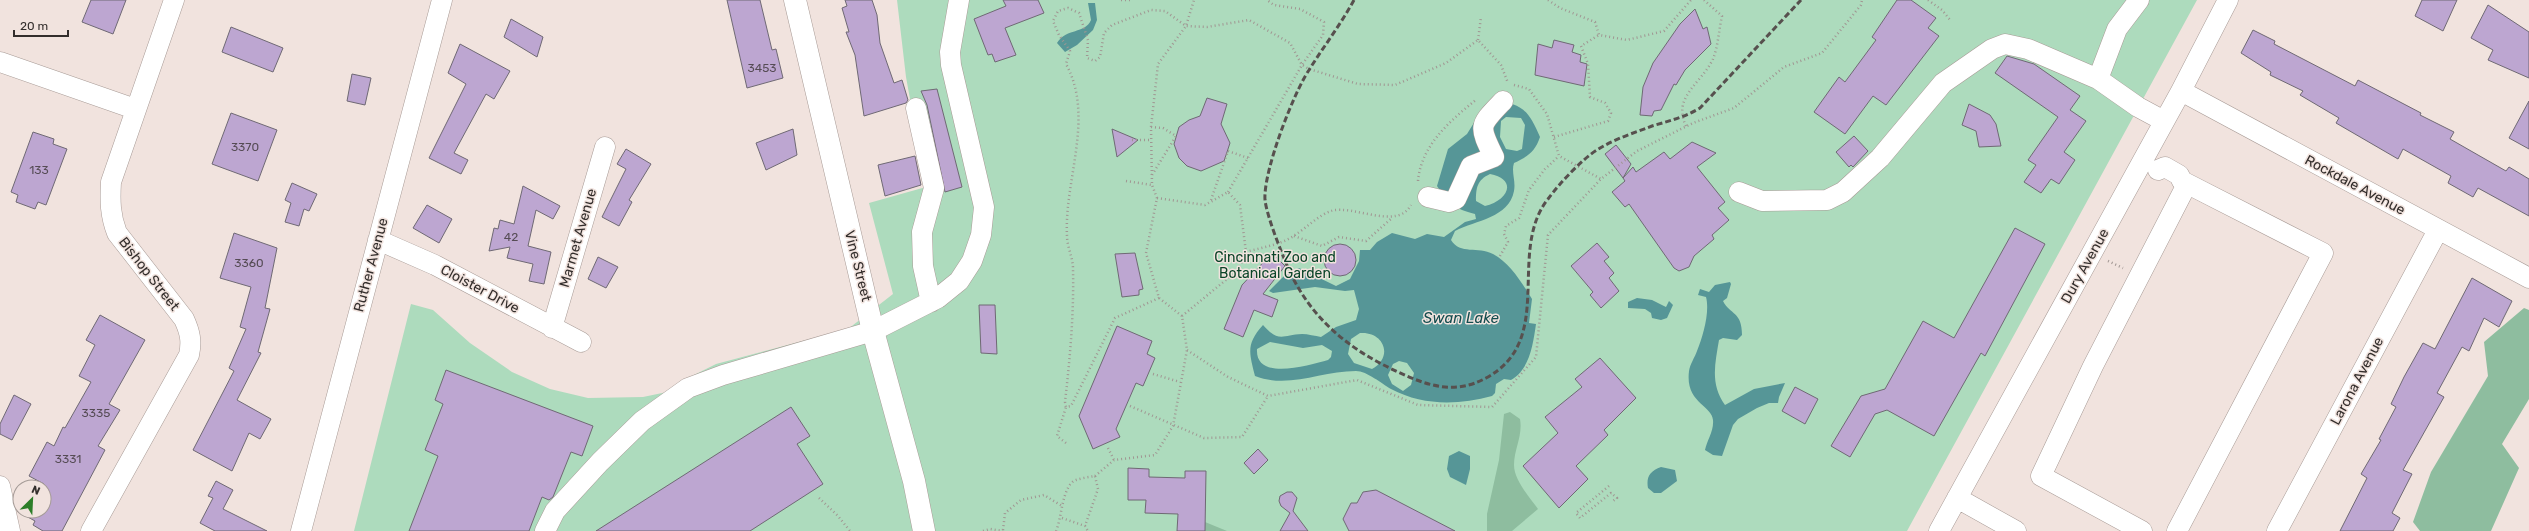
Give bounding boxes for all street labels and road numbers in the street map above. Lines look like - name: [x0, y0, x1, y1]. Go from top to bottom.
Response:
- street label: Rockdale Avenue: [2302, 151, 2408, 219]
- street label: Marmet Avenue: [556, 186, 600, 289]
- street label: Ruther Avenue: [350, 216, 392, 314]
- street label: Dury Avenue: [2057, 226, 2113, 306]
- street label: Vine Street: [841, 229, 875, 304]
- street label: Bishop Street: [115, 234, 183, 315]
- street label: Cloister Drive: [438, 261, 522, 317]
- street label: Larona Avenue: [2327, 334, 2387, 428]

